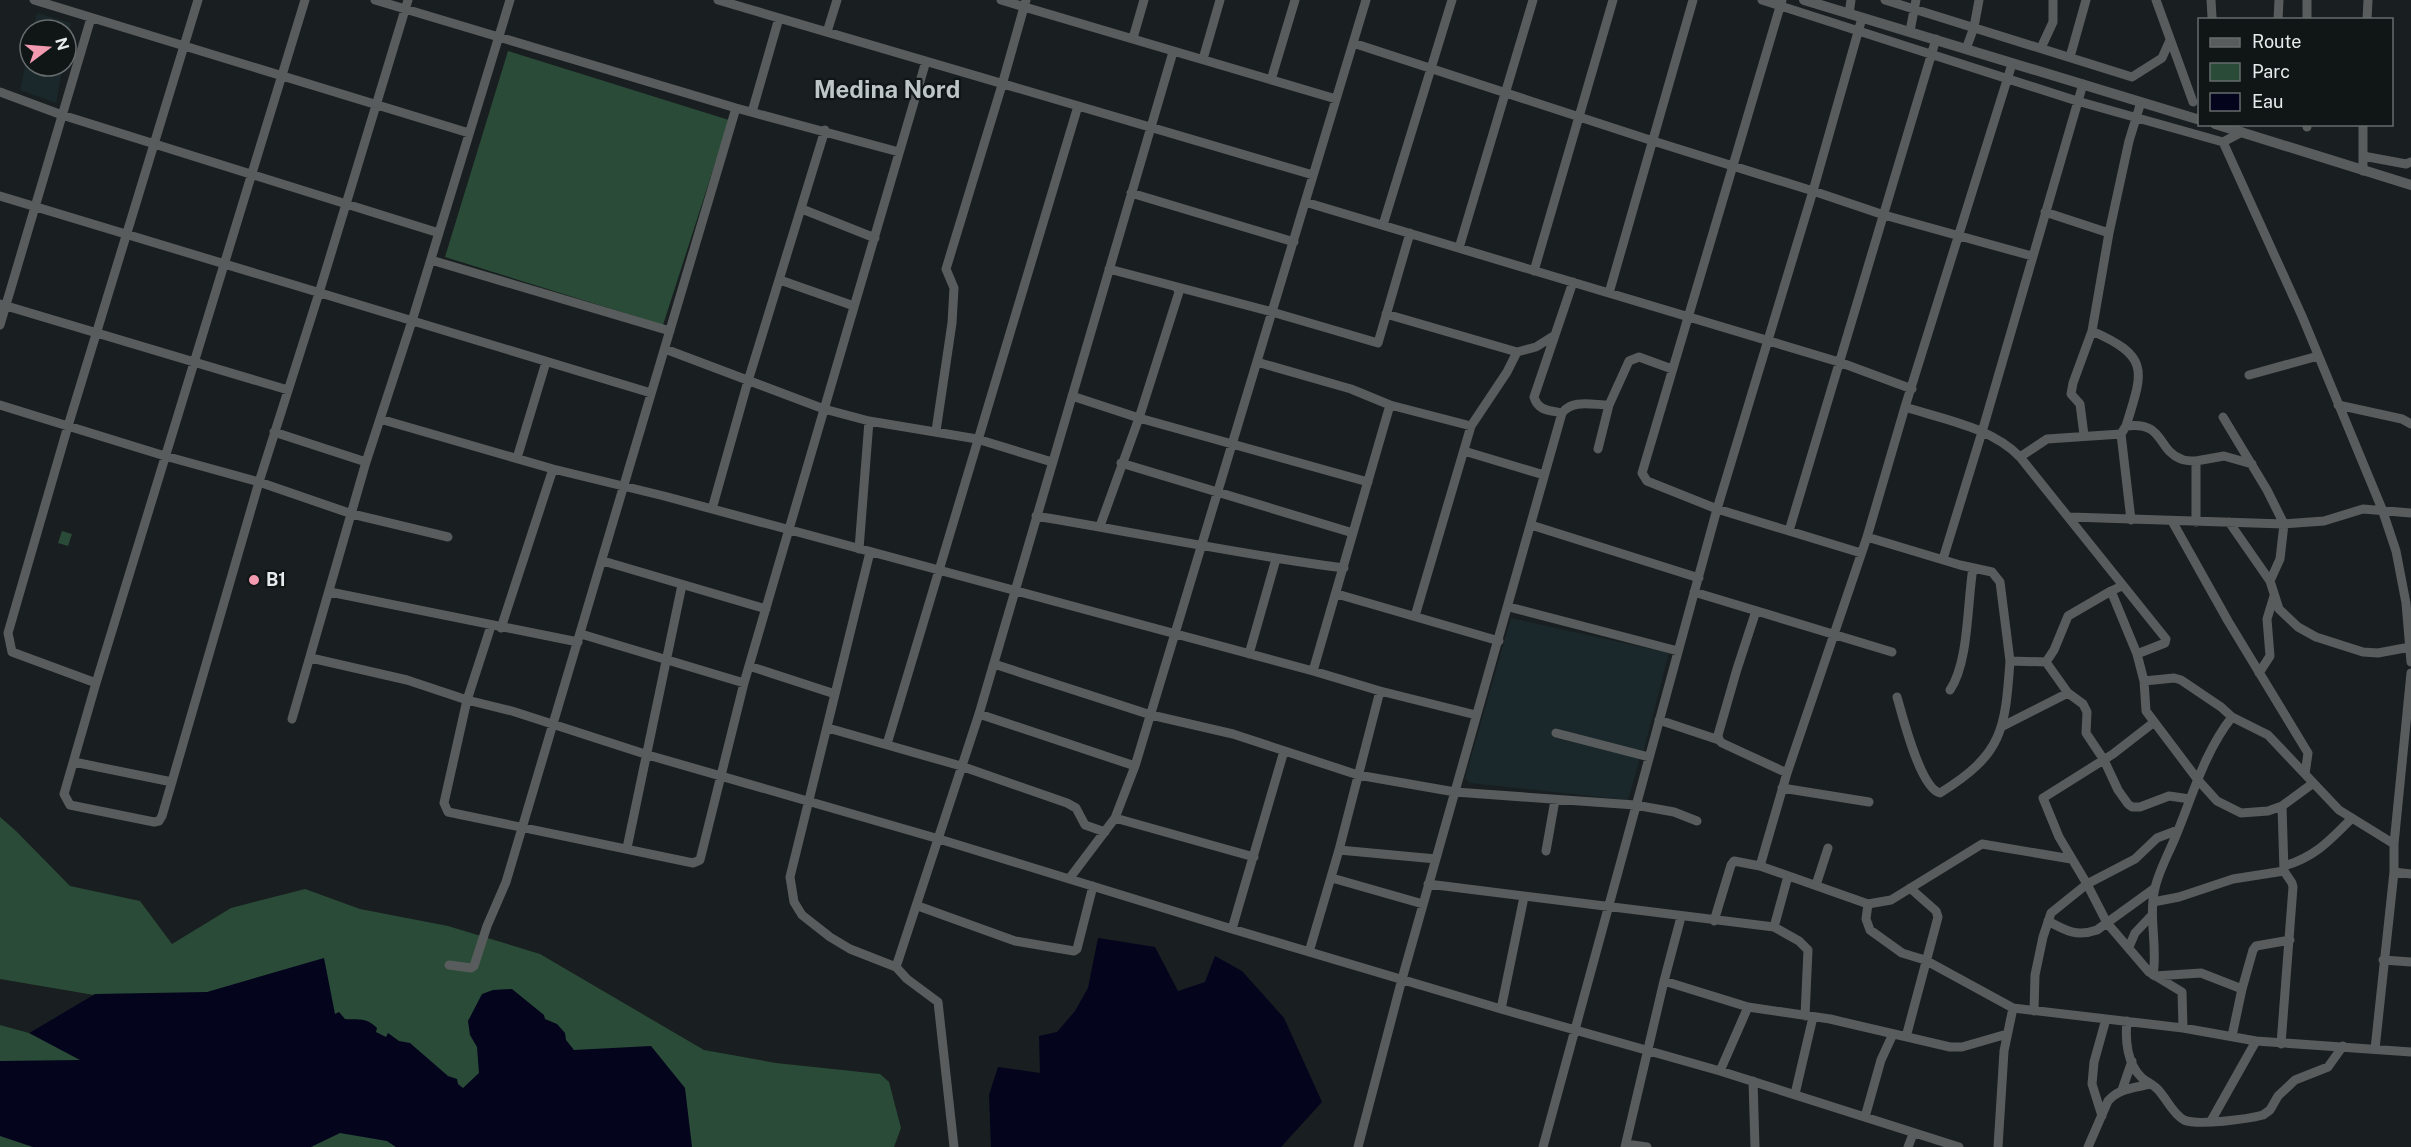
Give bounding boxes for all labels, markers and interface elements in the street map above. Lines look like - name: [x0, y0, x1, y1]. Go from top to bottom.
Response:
- north arrow: [18, 18, 78, 78]
- legend: [2198, 18, 2393, 126]
- text: Route: [2252, 31, 2301, 52]
- text: N: [51, 35, 73, 53]
- text: Parc: [2252, 61, 2290, 82]
- district label: Medina Nord: [814, 75, 960, 103]
- text: Eau: [2252, 91, 2283, 112]
- place label: B1: [266, 569, 286, 590]
- marker: B1: [247, 573, 261, 587]

